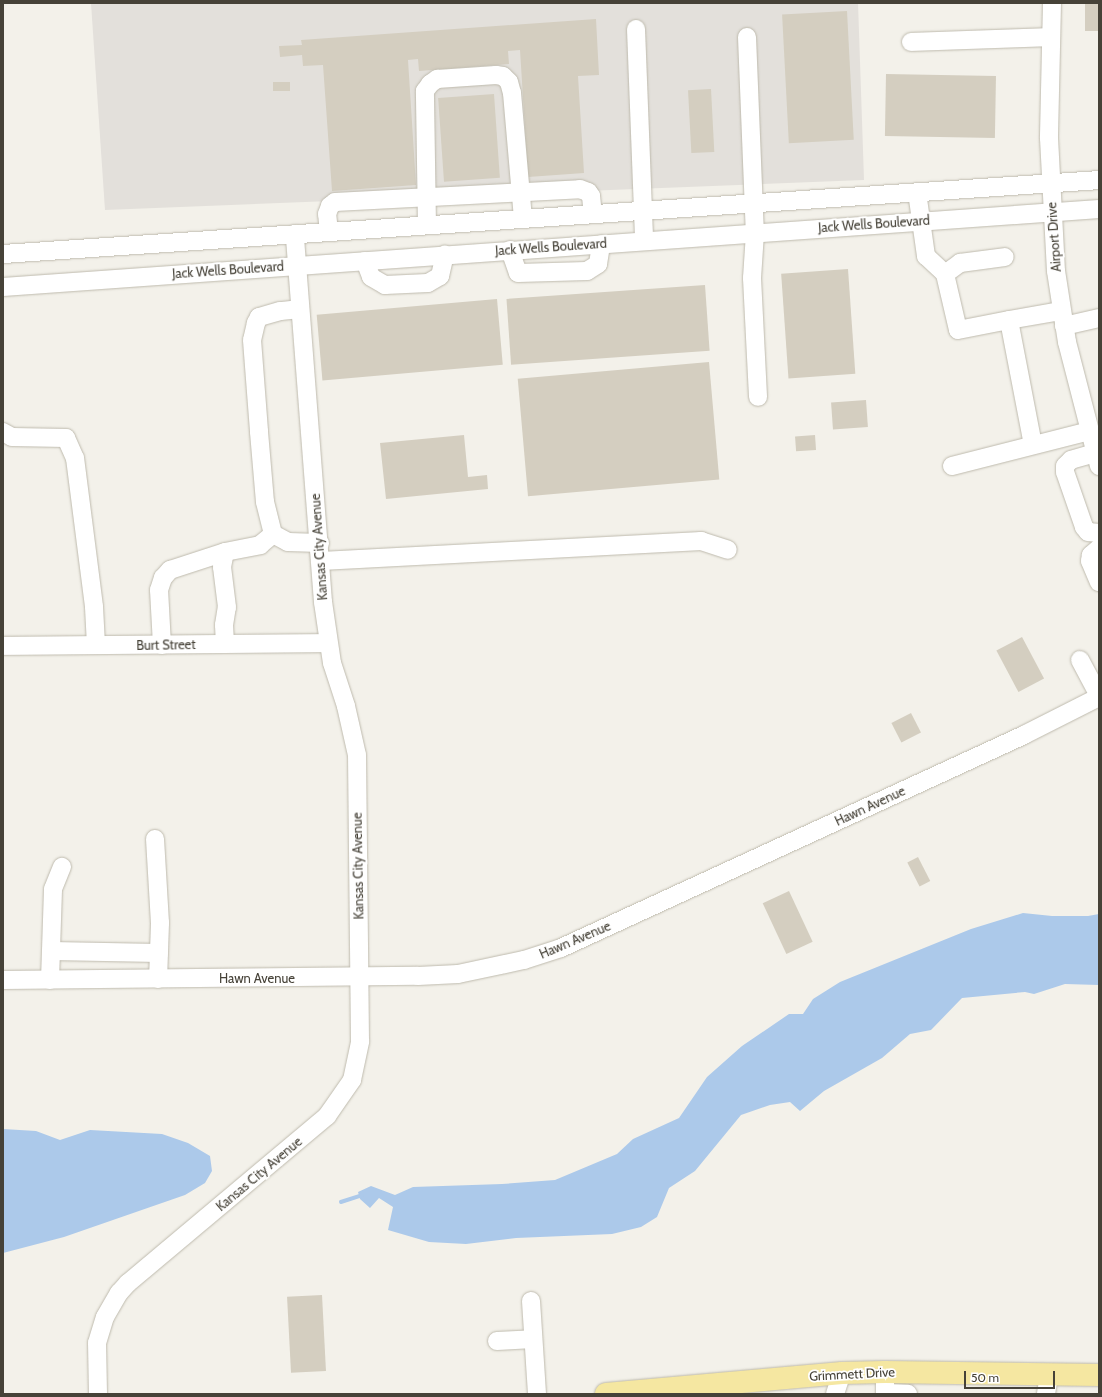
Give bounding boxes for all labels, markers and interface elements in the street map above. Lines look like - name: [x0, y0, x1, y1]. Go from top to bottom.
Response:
- street label: Airport Drive: [1044, 202, 1064, 272]
- street label: Jack Wells Boulevard: [818, 212, 930, 236]
- street label: Jack Wells Boulevard: [495, 235, 607, 259]
- street label: Jack Wells Boulevard: [172, 258, 284, 282]
- street label: Kansas City Avenue: [307, 493, 331, 601]
- street label: Burt Street: [136, 637, 196, 653]
- street label: Hawn Avenue: [832, 783, 908, 829]
- street label: Kansas City Avenue: [349, 812, 367, 920]
- street label: Hawn Avenue: [537, 918, 613, 962]
- street label: Hawn Avenue: [219, 970, 295, 986]
- street label: Kansas City Avenue: [213, 1134, 305, 1214]
- scale bar: [966, 1363, 1057, 1389]
- street label: Grimmett Drive: [809, 1364, 895, 1384]
- text: 50 m: [971, 1370, 999, 1385]

